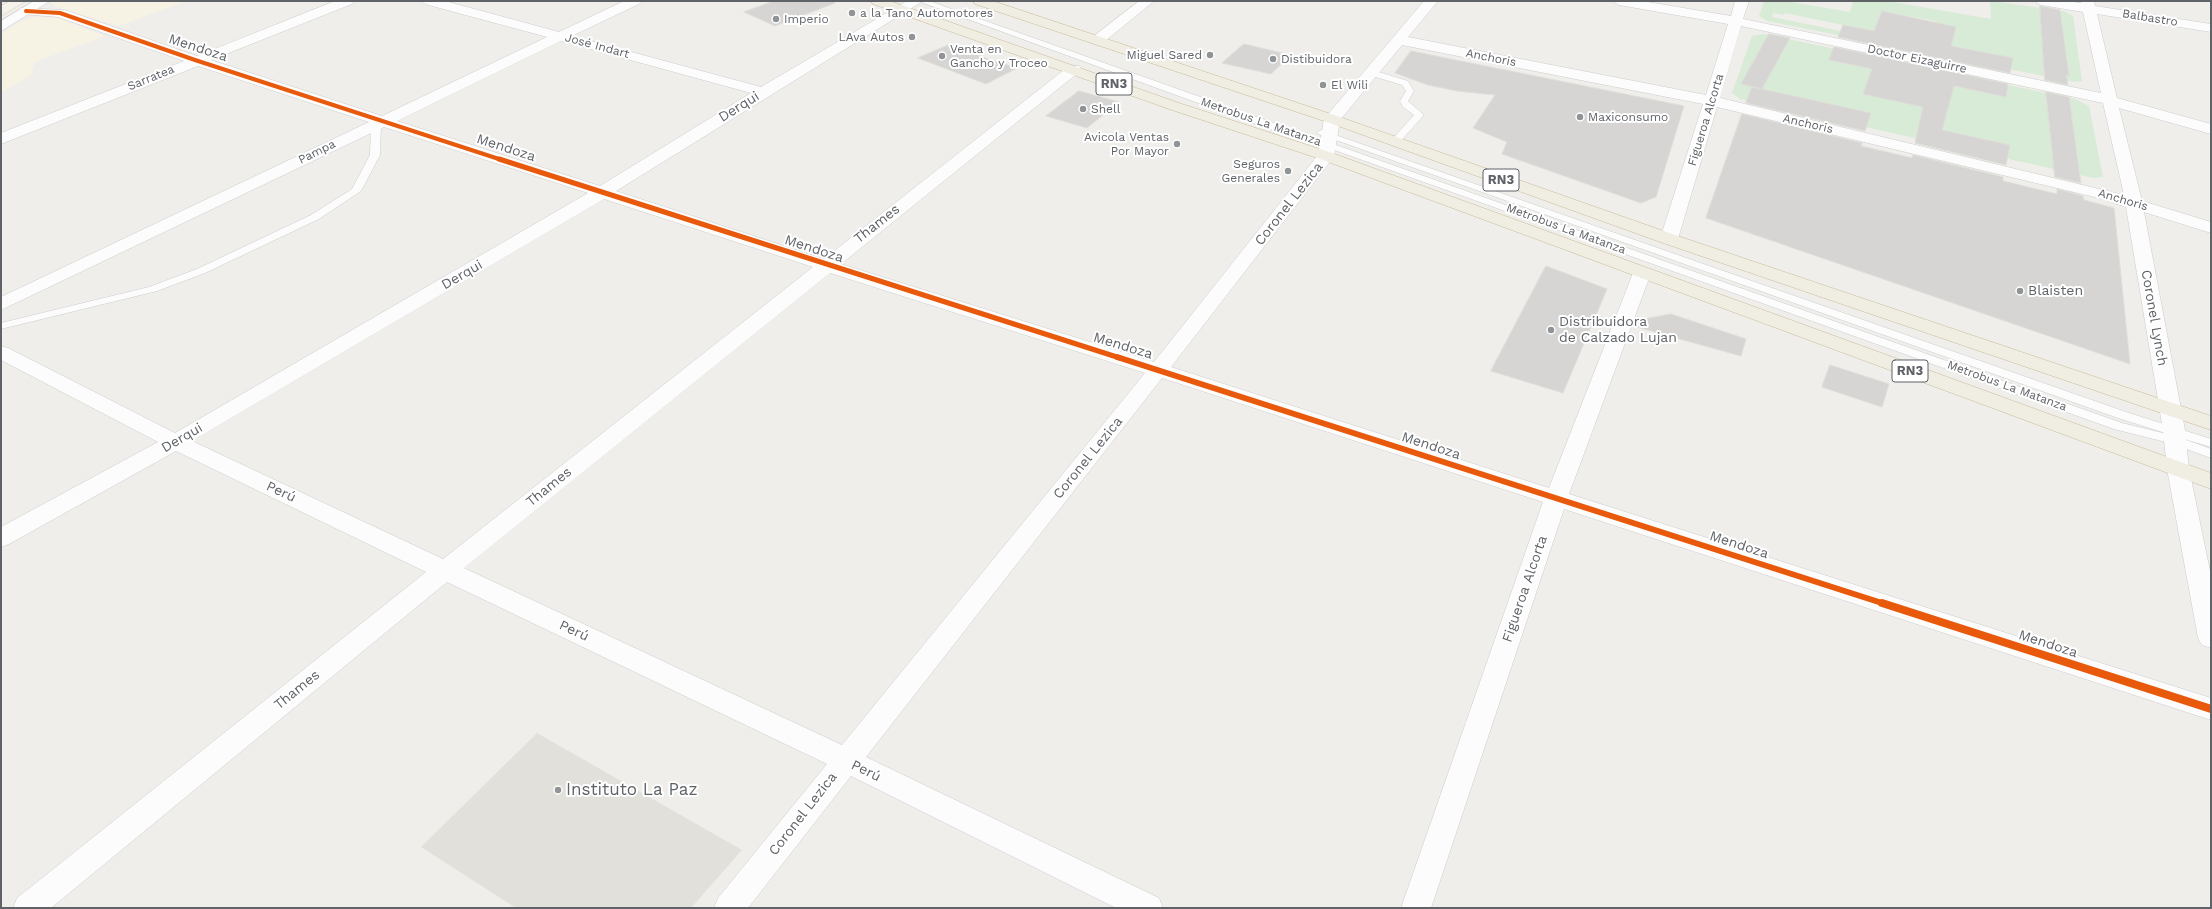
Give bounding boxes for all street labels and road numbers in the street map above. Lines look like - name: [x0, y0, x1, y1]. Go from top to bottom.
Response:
- street label: Balbastro: [2121, 7, 2179, 29]
- street label: José Indart: [563, 30, 631, 62]
- street label: Mendoza: [166, 31, 230, 65]
- street label: Doctor Eizaguirre: [1866, 41, 1968, 77]
- street label: Anchoris: [1465, 46, 1517, 70]
- street label: Sarratea: [125, 62, 177, 94]
- street label: Figueroa Alcorta: [1685, 72, 1727, 168]
- road number: RN3: [1096, 73, 1132, 95]
- street label: Derqui: [716, 88, 762, 126]
- street label: Metrobus La Matanza: [1199, 95, 1323, 149]
- street label: Anchoris: [1781, 111, 1835, 137]
- street label: Mendoza: [474, 131, 538, 165]
- street label: Pampa: [296, 137, 338, 167]
- street label: Coronel Lezica: [1251, 159, 1327, 249]
- road number: RN3: [1483, 169, 1519, 191]
- street label: Anchoris: [2096, 186, 2150, 214]
- street label: Thames: [851, 201, 903, 247]
- street label: Metrobus La Matanza: [1504, 201, 1628, 257]
- street label: Mendoza: [782, 232, 846, 266]
- street label: Derqui: [438, 257, 486, 293]
- street label: Coronel Lynch: [2137, 269, 2171, 367]
- street label: Mendoza: [1091, 329, 1155, 363]
- street label: Metrobus La Matanza: [1945, 358, 2069, 414]
- road number: RN3: [1892, 360, 1928, 382]
- street label: Coronel Lezica: [1050, 414, 1126, 502]
- street label: Derqui: [158, 420, 206, 456]
- street label: Mendoza: [1399, 429, 1463, 463]
- street label: Thames: [523, 464, 575, 510]
- street label: Perú: [263, 478, 299, 506]
- street label: Mendoza: [1707, 528, 1771, 562]
- street label: Figueroa Alcorta: [1499, 533, 1551, 645]
- street label: Perú: [556, 617, 592, 645]
- street label: Mendoza: [2016, 627, 2080, 661]
- street label: Thames: [271, 667, 323, 713]
- street label: Perú: [848, 757, 884, 785]
- street label: Coronel Lezica: [765, 769, 841, 859]

